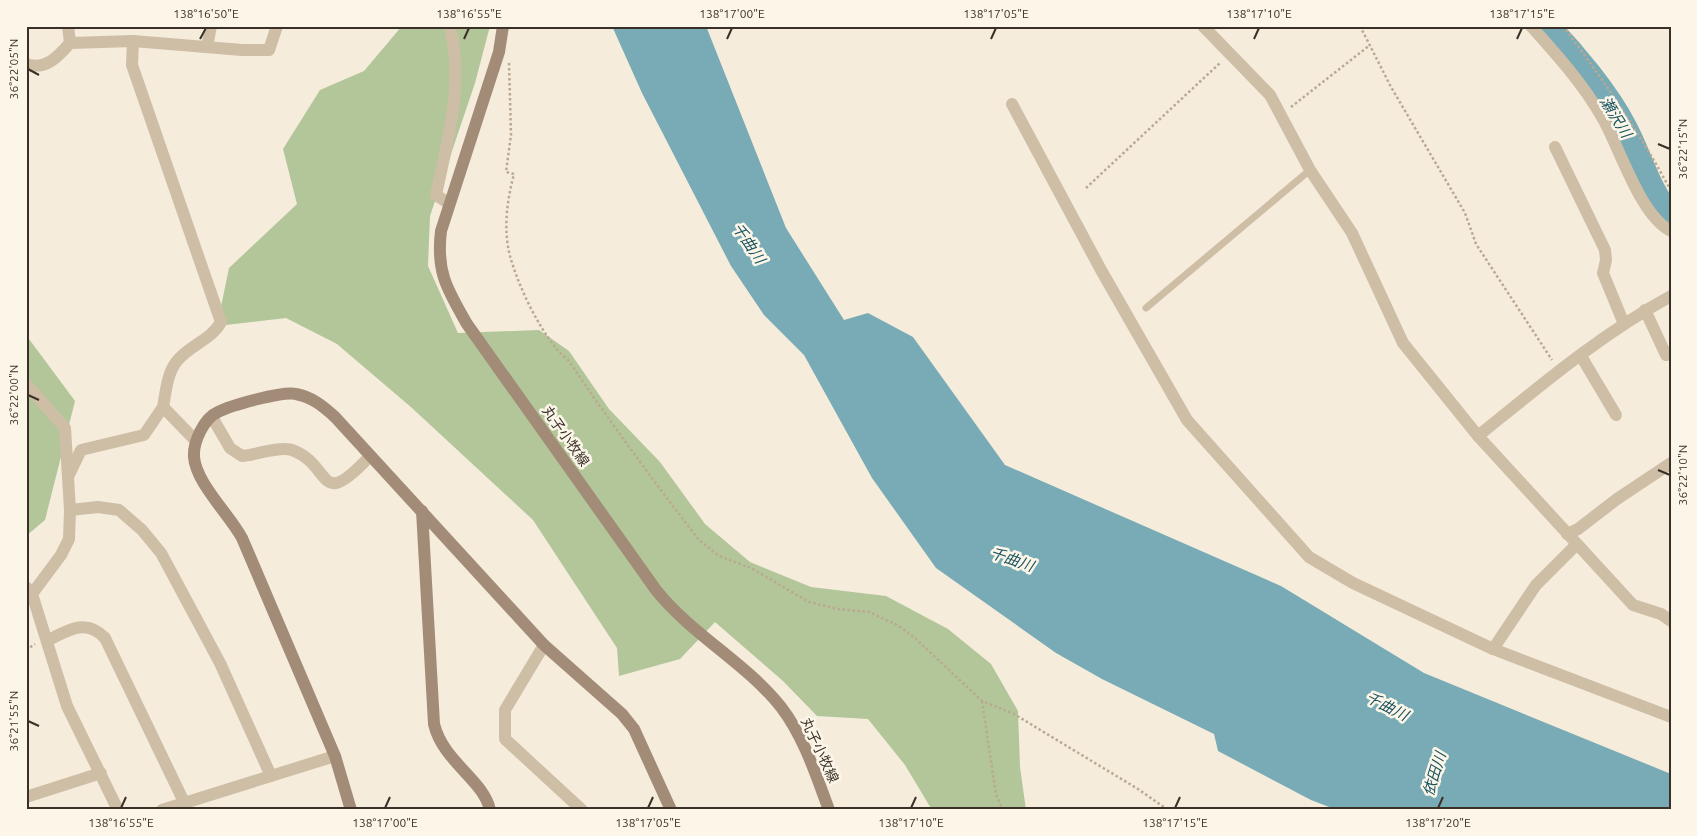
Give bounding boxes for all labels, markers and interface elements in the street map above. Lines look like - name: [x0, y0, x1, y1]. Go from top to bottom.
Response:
- text: 138°16'50"E: [173, 7, 239, 20]
- text: 138°16'55"E: [436, 7, 502, 20]
- text: 138°17'00"E: [699, 7, 765, 20]
- text: 138°17'05"E: [963, 7, 1029, 20]
- text: 138°17'10"E: [1226, 7, 1292, 20]
- text: 138°17'15"E: [1489, 7, 1555, 20]
- text: 36°22'05"N: [7, 39, 20, 99]
- water label: 瀬沢川: [1597, 93, 1636, 142]
- text: 36°22'15"N: [1676, 119, 1689, 179]
- water label: 千曲川: [729, 220, 770, 268]
- text: 36°22'00"N: [7, 365, 20, 425]
- street label: 丸子小牧線: [539, 403, 593, 469]
- text: 36°22'10"N: [1676, 445, 1689, 505]
- water label: 千曲川: [988, 544, 1038, 575]
- water label: 千曲川: [1363, 688, 1413, 725]
- text: 36°21'55"N: [7, 691, 20, 751]
- street label: 丸子小牧線: [798, 715, 842, 785]
- water label: 依田川: [1419, 748, 1449, 798]
- text: 138°16'55"E: [88, 816, 154, 829]
- text: 138°17'00"E: [352, 816, 418, 829]
- text: 138°17'05"E: [615, 816, 681, 829]
- text: 138°17'10"E: [878, 816, 944, 829]
- text: 138°17'15"E: [1142, 816, 1208, 829]
- text: 138°17'20"E: [1405, 816, 1471, 829]

